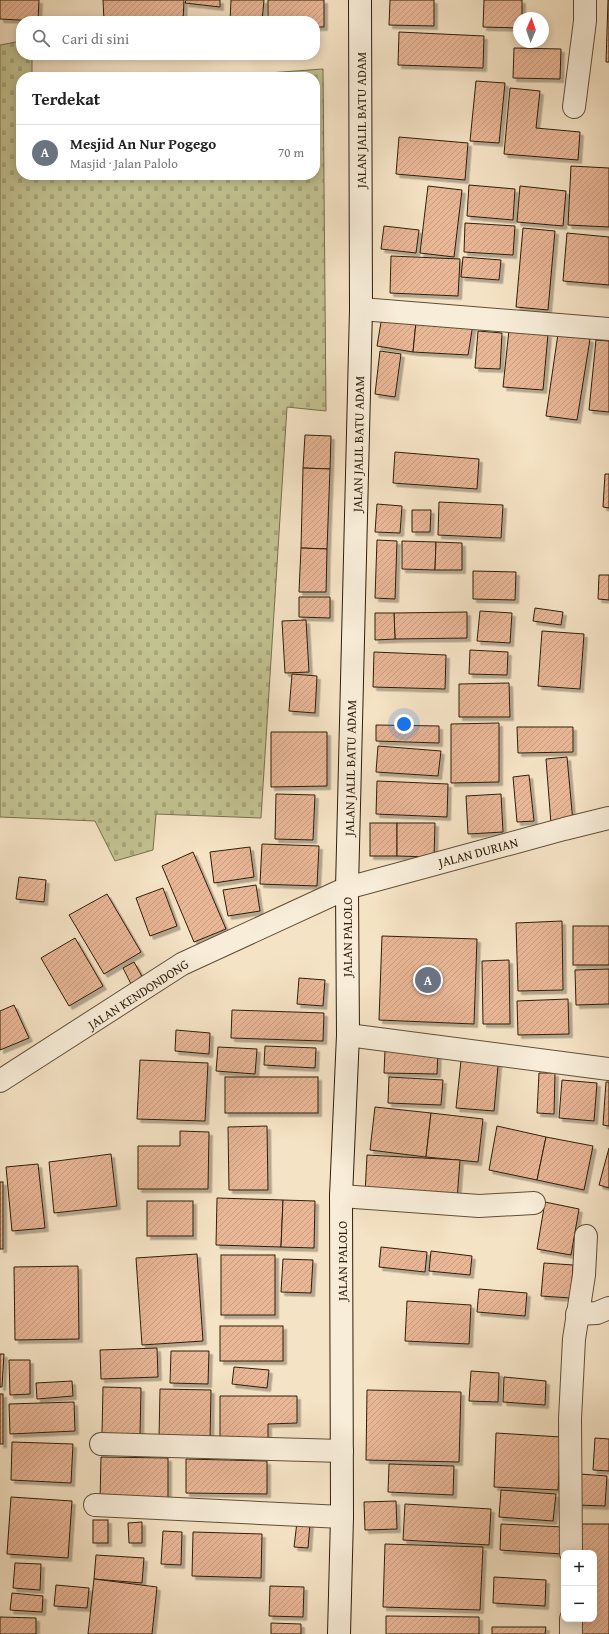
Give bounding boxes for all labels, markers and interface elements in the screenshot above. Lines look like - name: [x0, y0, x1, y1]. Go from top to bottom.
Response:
- north arrow: [513, 12, 549, 48]
- search box: [16, 16, 320, 60]
- icon: search: [30, 27, 52, 49]
- text: Cari di sini: [62, 28, 129, 49]
- street label: JALAN JALIL BATU ADAM: [352, 51, 371, 190]
- text: Terdekat: [32, 86, 100, 111]
- text: Mesjid An Nur Pogego: [70, 133, 216, 154]
- text: A: [41, 143, 49, 162]
- text: 70 m: [278, 143, 304, 162]
- text: Masjid · Jalan Palolo: [70, 154, 178, 173]
- street label: JALAN JALIL BATU ADAM: [348, 375, 369, 514]
- street label: JALAN JALIL BATU ADAM: [340, 699, 361, 838]
- your location: [394, 714, 414, 734]
- street label: JALAN DURIAN: [434, 833, 521, 873]
- street label: JALAN PALOLO: [338, 897, 357, 979]
- street label: JALAN KENDONDONG: [83, 955, 193, 1035]
- pin: A: [415, 965, 441, 995]
- street label: JALAN PALOLO: [333, 1221, 352, 1303]
- map controls: [561, 1550, 597, 1622]
- button: +: [561, 1550, 597, 1586]
- button: −: [561, 1586, 597, 1622]

